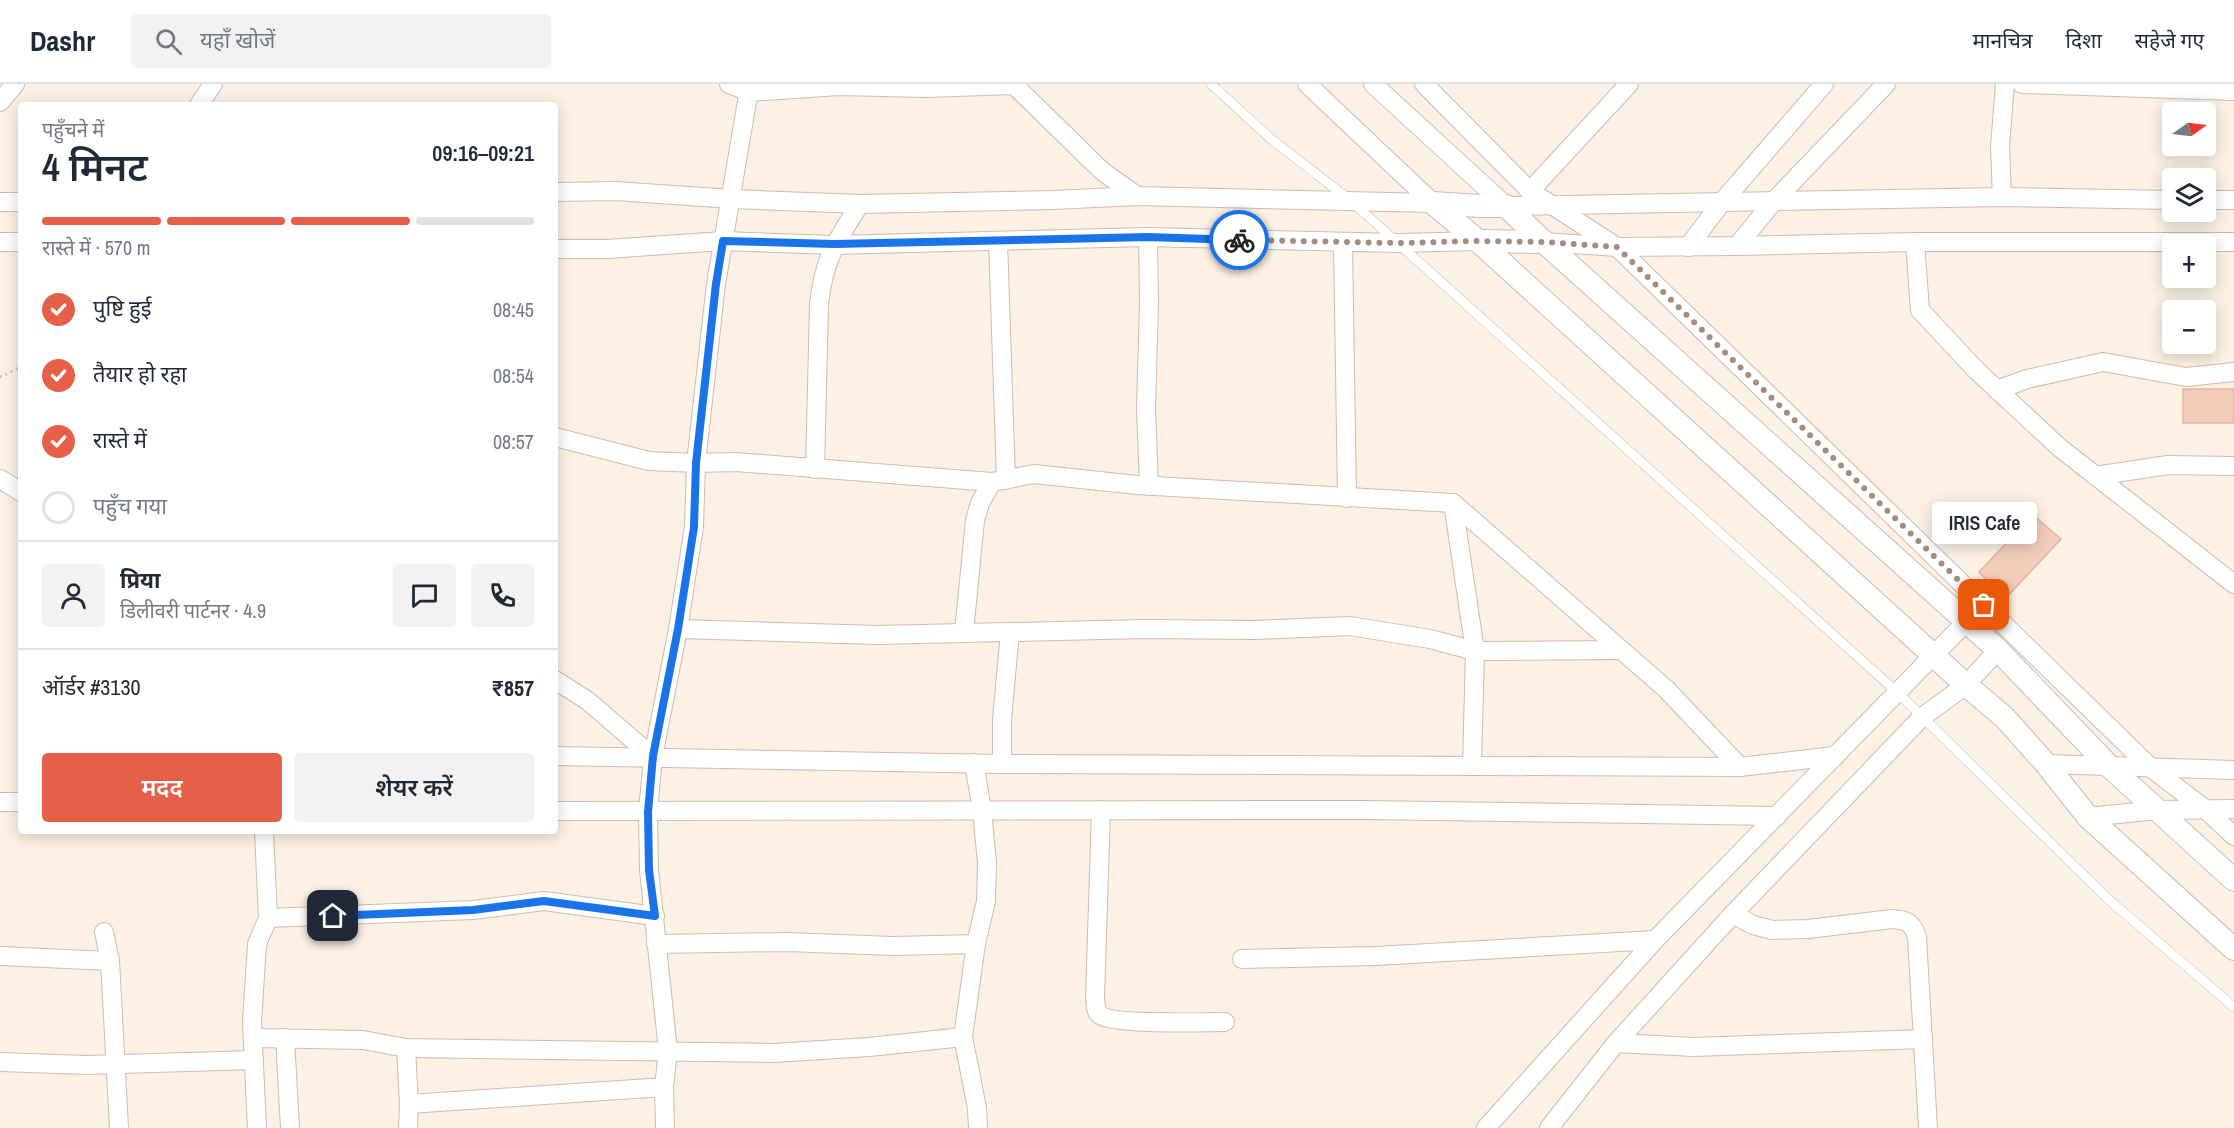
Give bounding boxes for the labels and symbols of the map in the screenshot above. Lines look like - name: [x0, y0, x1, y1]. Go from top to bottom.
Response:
- north arrow: [2162, 102, 2216, 156]
- courier: [1209, 210, 1269, 270]
- callout: IRIS Cafe: [1932, 503, 2036, 545]
- pin: [1958, 579, 2009, 630]
- pin: [307, 890, 358, 941]

